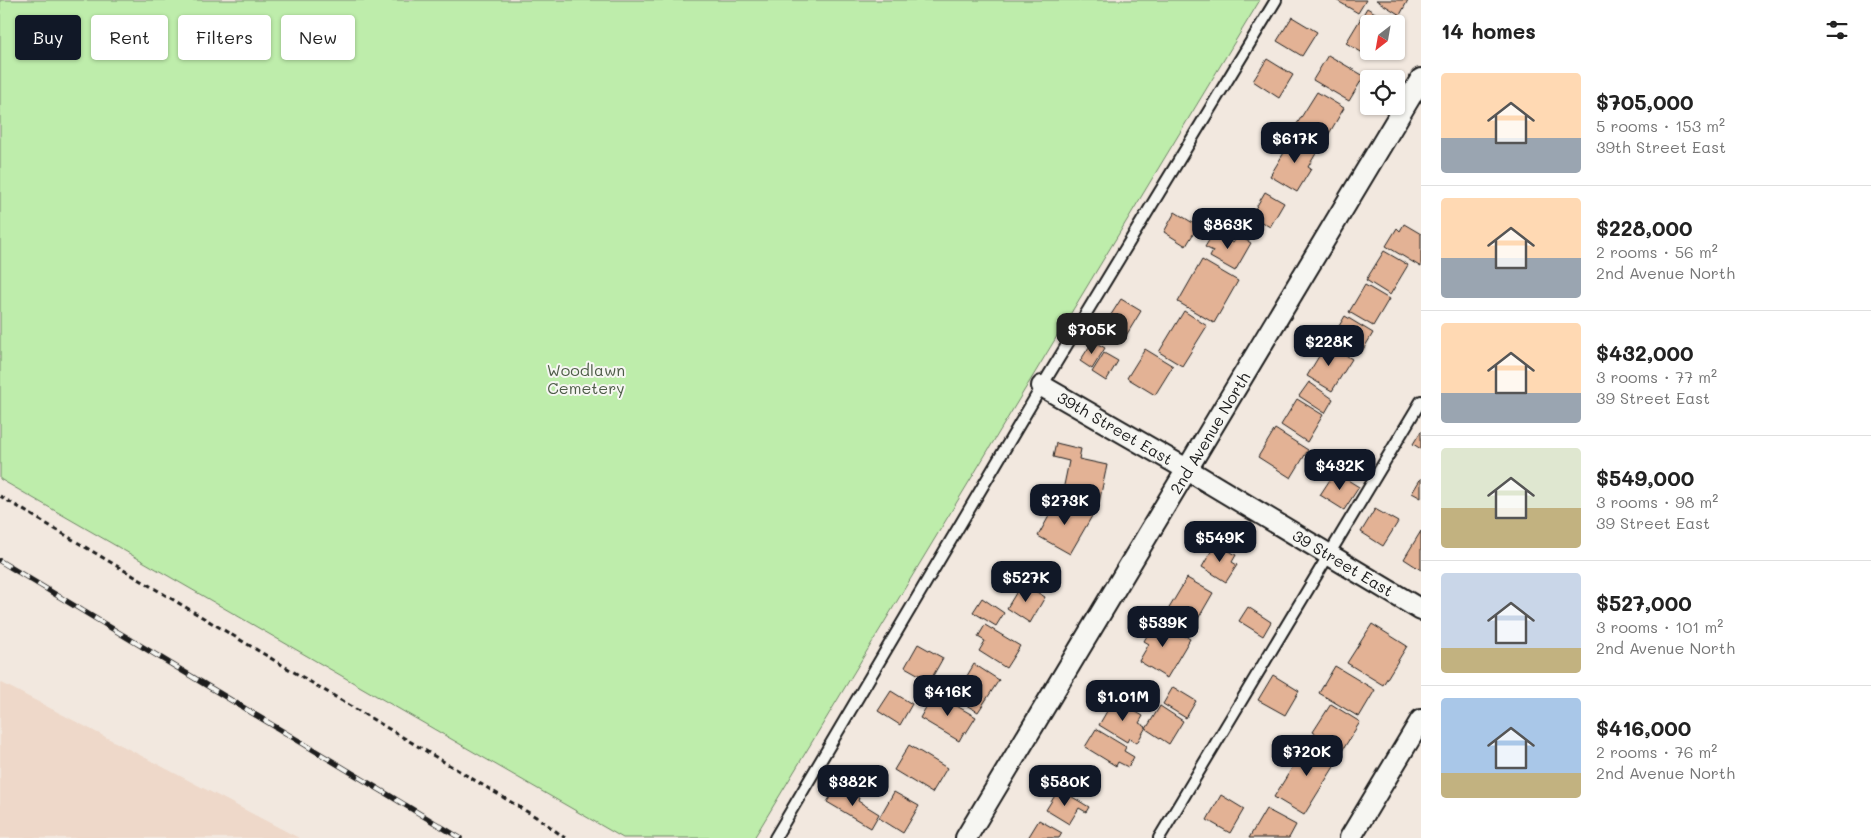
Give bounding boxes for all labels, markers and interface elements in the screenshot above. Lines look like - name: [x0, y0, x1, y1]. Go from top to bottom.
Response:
- chip: Buy: [15, 15, 81, 60]
- chip: Rent: [91, 15, 168, 60]
- chip: Filters: [178, 15, 271, 60]
- chip: New: [281, 15, 355, 60]
- north arrow: [1360, 15, 1405, 60]
- map controls: [1360, 15, 1405, 115]
- icon: filters: [1823, 16, 1851, 44]
- text: 14 homes: [1441, 17, 1536, 44]
- button: locate: [1360, 70, 1405, 115]
- text: $705,000: [1596, 88, 1693, 115]
- icon: home: [1481, 93, 1541, 153]
- text: 5 rooms · 153 m²: [1596, 115, 1725, 136]
- pin: $617K: [1260, 121, 1330, 164]
- text: $617K: [1272, 127, 1318, 148]
- text: 39th Street East: [1596, 136, 1726, 157]
- pin: $863K: [1193, 208, 1263, 250]
- text: $863K: [1203, 213, 1253, 234]
- text: $228,000: [1596, 214, 1692, 241]
- icon: home: [1481, 218, 1541, 278]
- text: 2 rooms · 56 m²: [1596, 241, 1718, 262]
- text: 2nd Avenue North: [1596, 262, 1735, 283]
- pin: $705K: [1057, 312, 1127, 355]
- text: $705K: [1068, 318, 1116, 339]
- pin: $228K: [1294, 324, 1364, 367]
- text: $228K: [1305, 330, 1353, 351]
- text: $432,000: [1596, 339, 1694, 366]
- icon: home: [1481, 343, 1541, 403]
- park label: Woodlawn Cemetery: [547, 359, 625, 398]
- text: 3 rooms · 77 m²: [1596, 366, 1717, 387]
- street label: 2nd Avenue North: [1165, 368, 1254, 498]
- street label: 39th Street East: [1054, 386, 1177, 469]
- text: 39 Street East: [1596, 387, 1710, 408]
- pin: $432K: [1305, 448, 1375, 491]
- text: $432K: [1315, 454, 1365, 475]
- text: $549,000: [1596, 464, 1694, 491]
- icon: home: [1481, 468, 1541, 528]
- pin: $273K: [1030, 484, 1100, 526]
- text: $273K: [1041, 489, 1089, 510]
- text: 3 rooms · 98 m²: [1596, 491, 1718, 512]
- text: 39 Street East: [1596, 512, 1710, 533]
- pin: $549K: [1185, 520, 1255, 563]
- street label: 39 Street East: [1289, 524, 1398, 601]
- text: $549K: [1195, 526, 1245, 547]
- pin: $527K: [991, 560, 1061, 603]
- text: $527K: [1002, 566, 1050, 587]
- text: $527,000: [1596, 589, 1692, 616]
- icon: home: [1481, 593, 1541, 653]
- pin: $539K: [1128, 606, 1198, 648]
- text: $539K: [1139, 611, 1187, 632]
- text: 3 rooms · 101 m²: [1596, 616, 1723, 637]
- text: 2nd Avenue North: [1596, 637, 1735, 658]
- pin: $416K: [913, 674, 983, 717]
- text: $416K: [924, 680, 972, 701]
- pin: $1.01M: [1082, 680, 1164, 722]
- text: $1.01M: [1097, 685, 1149, 706]
- text: $416,000: [1596, 714, 1691, 741]
- icon: home: [1481, 718, 1541, 778]
- pin: $720K: [1272, 734, 1342, 777]
- text: $720K: [1283, 740, 1331, 761]
- text: 2 rooms · 76 m²: [1596, 741, 1717, 762]
- text: 2nd Avenue North: [1596, 762, 1735, 783]
- pin: $382K: [818, 764, 888, 807]
- pin: $580K: [1030, 764, 1100, 807]
- text: $382K: [829, 770, 877, 791]
- text: $580K: [1040, 770, 1090, 791]

